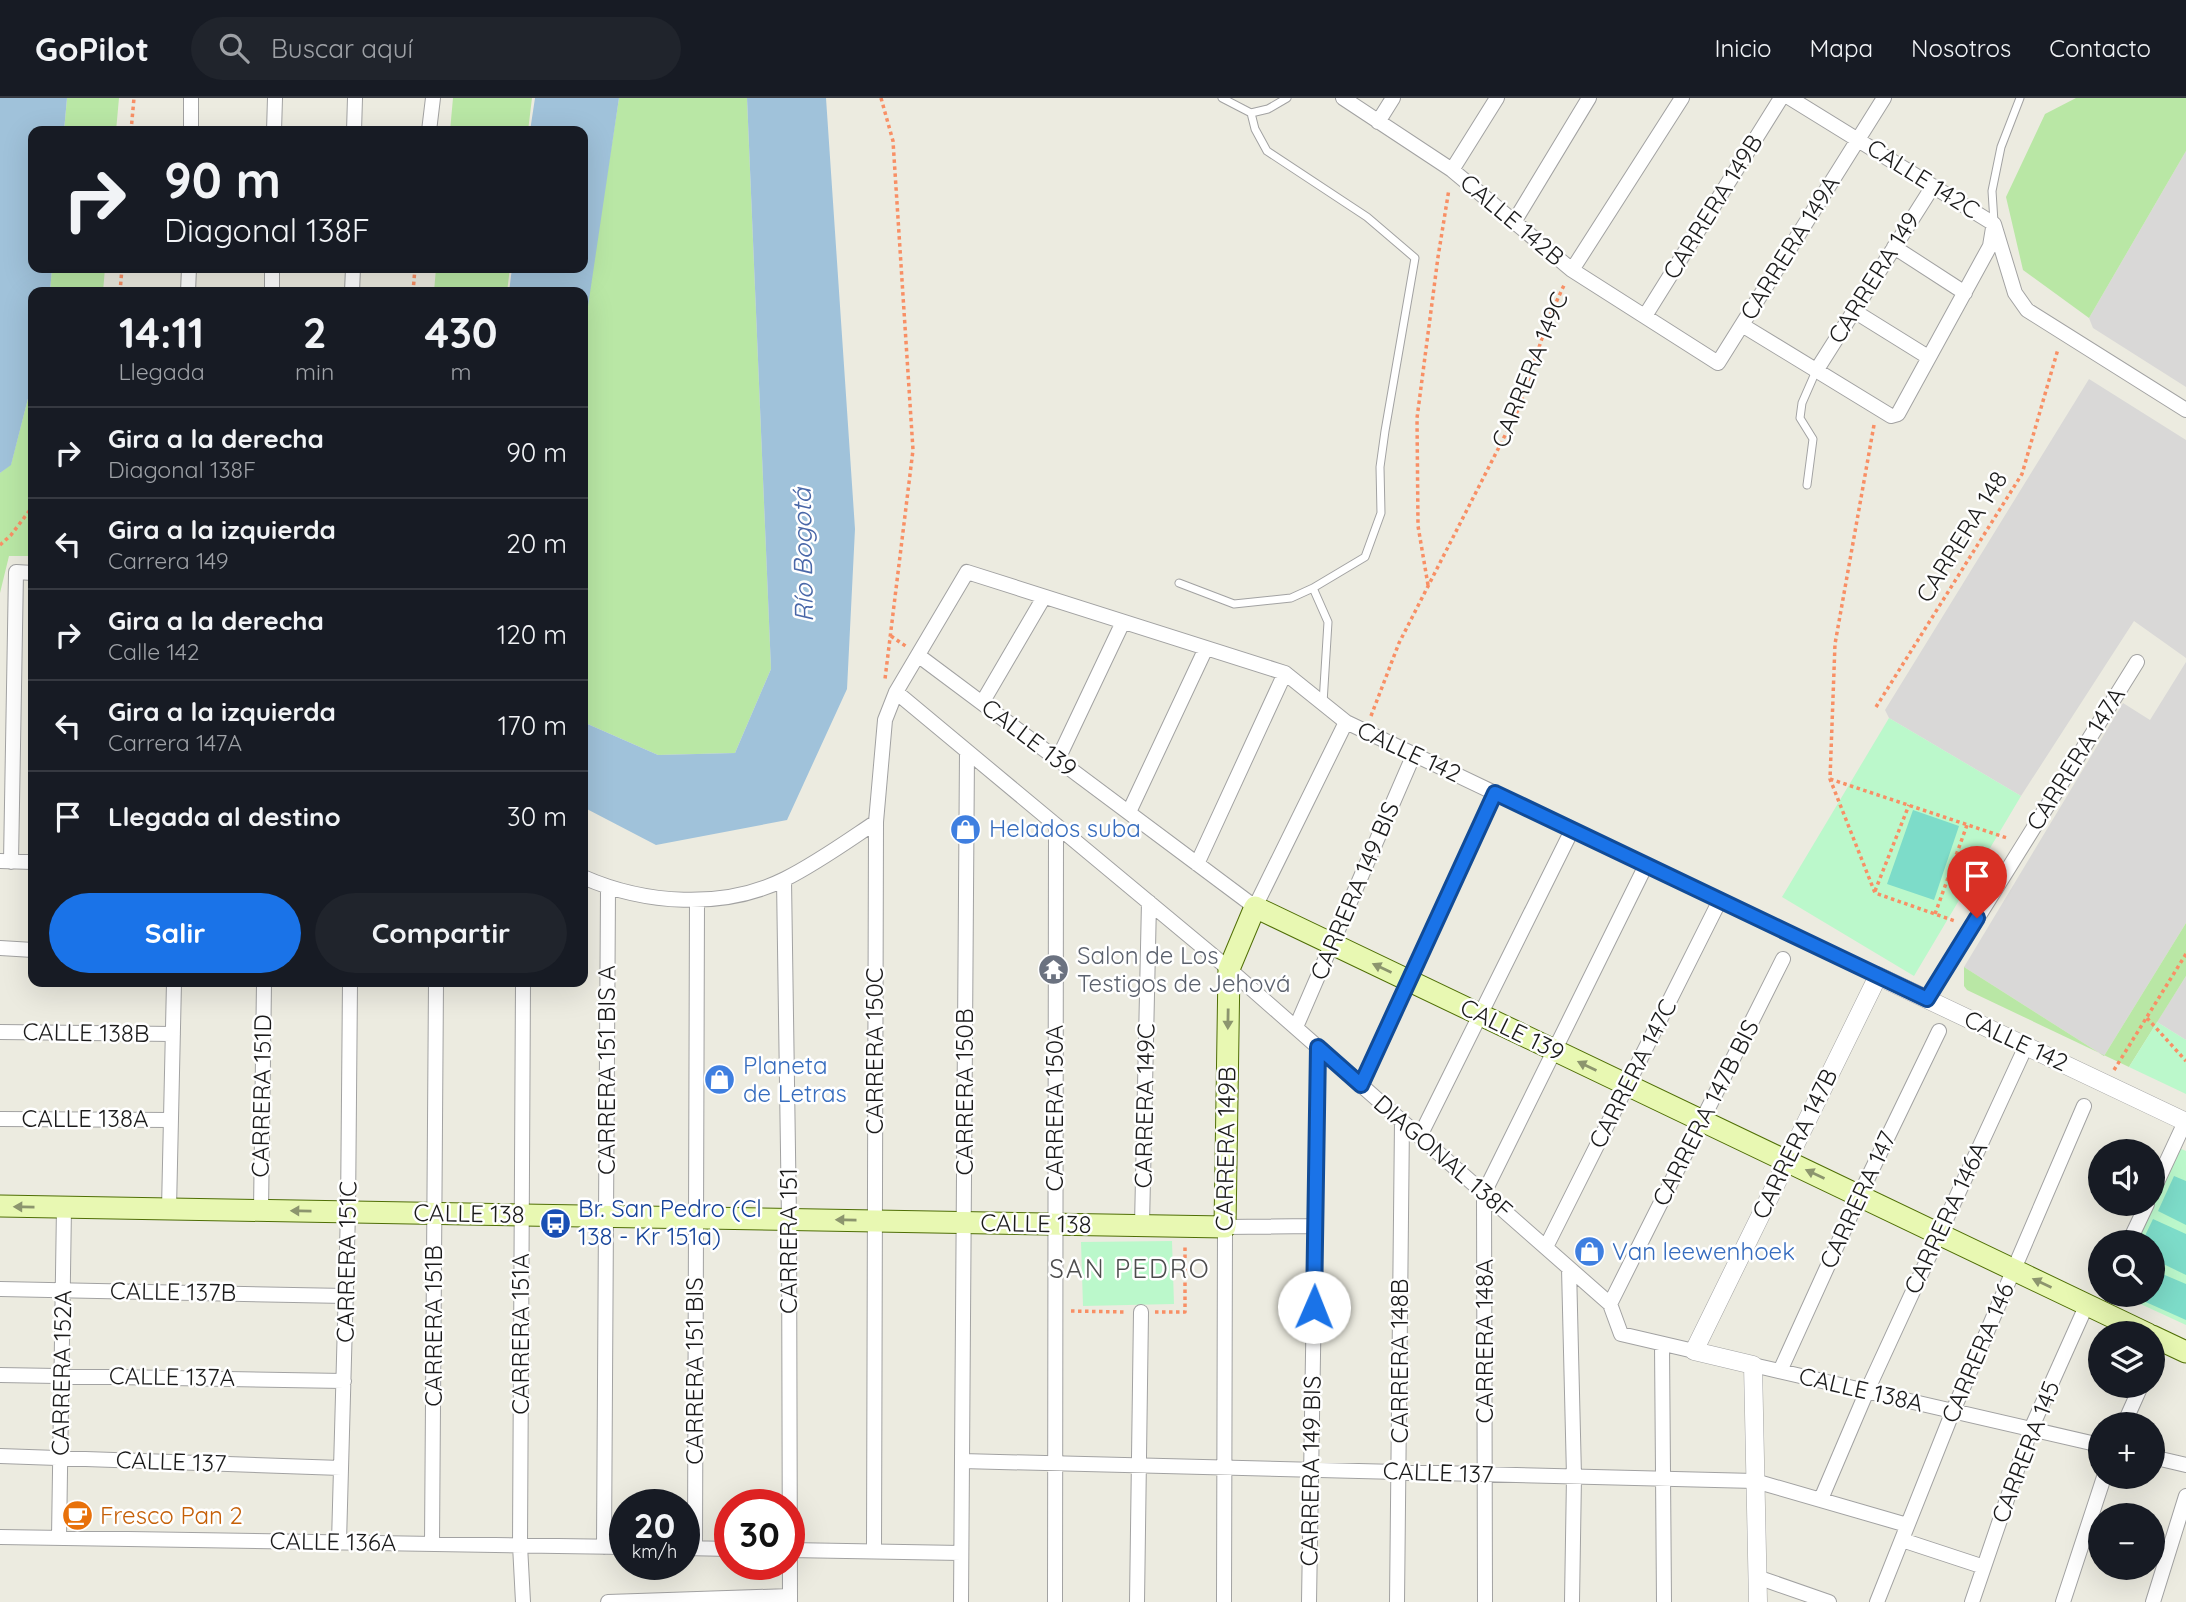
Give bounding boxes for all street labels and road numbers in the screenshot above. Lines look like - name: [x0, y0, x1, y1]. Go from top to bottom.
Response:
- street label: CARRERA 149B: [1656, 129, 1769, 284]
- street label: CALLE 142C: [1862, 132, 1985, 225]
- street label: CALLE 142B: [1454, 167, 1571, 272]
- street label: CARRERA 149A: [1733, 170, 1846, 325]
- street label: CARRERA 149: [1821, 206, 1925, 349]
- street label: CARRERA 149C: [1484, 288, 1574, 452]
- street label: CARRERA 148: [1909, 465, 2013, 608]
- street label: CARRERA 147A: [2019, 681, 2131, 836]
- street label: CALLE 139: [976, 692, 1083, 783]
- street label: CALLE 142: [1353, 714, 1466, 788]
- street label: CARRERA 149 BIS: [1303, 797, 1405, 984]
- street label: CARRERA 151 BIS A: [591, 965, 621, 1175]
- street label: CARRERA 150C: [859, 967, 889, 1135]
- street label: CALLE 139: [1456, 991, 1569, 1067]
- street label: CARRERA 147C: [1582, 994, 1682, 1153]
- street label: CALLE 142: [1960, 1003, 2073, 1077]
- street label: CARRERA 150B: [949, 1008, 979, 1176]
- street label: CARRERA 151D: [245, 1014, 277, 1178]
- street label: CARRERA 147B BIS: [1645, 1014, 1765, 1211]
- street label: CALLE 138B: [22, 1016, 150, 1048]
- street label: CARRERA 149C: [1128, 1023, 1160, 1189]
- street label: CARRERA 150A: [1039, 1025, 1069, 1191]
- street label: CARRERA 147B: [1745, 1063, 1843, 1224]
- street label: CARRERA 149B: [1209, 1066, 1241, 1232]
- street label: DIAGONAL 138F: [1368, 1088, 1519, 1225]
- street label: CALLE 138A: [22, 1103, 148, 1133]
- street label: CARRERA 147: [1812, 1126, 1902, 1273]
- street label: CARRERA 146A: [1897, 1137, 1994, 1299]
- street label: CARRERA 151: [773, 1168, 803, 1314]
- street label: CARRERA 151C: [330, 1181, 362, 1343]
- street label: CALLE 138: [413, 1197, 525, 1229]
- street label: CALLE 138: [980, 1207, 1092, 1239]
- street label: CARRERA 151B: [418, 1245, 448, 1407]
- street label: CARRERA 151A: [505, 1253, 535, 1415]
- street label: CARRERA 148A: [1469, 1259, 1499, 1423]
- street label: CALLE 137B: [110, 1275, 236, 1307]
- street label: CARRERA 151 BIS: [679, 1277, 709, 1465]
- street label: CARRERA 146: [1934, 1278, 2020, 1427]
- street label: CARRERA 148B: [1384, 1279, 1414, 1443]
- street label: CARRERA 152A: [45, 1290, 77, 1456]
- street label: CALLE 137A: [109, 1360, 235, 1392]
- street label: CALLE 138A: [1796, 1360, 1926, 1418]
- street label: CARRERA 149 BIS: [1293, 1375, 1327, 1567]
- street label: CARRERA 145: [1984, 1376, 2066, 1527]
- street label: CALLE 137: [115, 1444, 227, 1478]
- street label: CALLE 137: [1382, 1455, 1494, 1489]
- street label: CALLE 136A: [269, 1525, 397, 1557]

